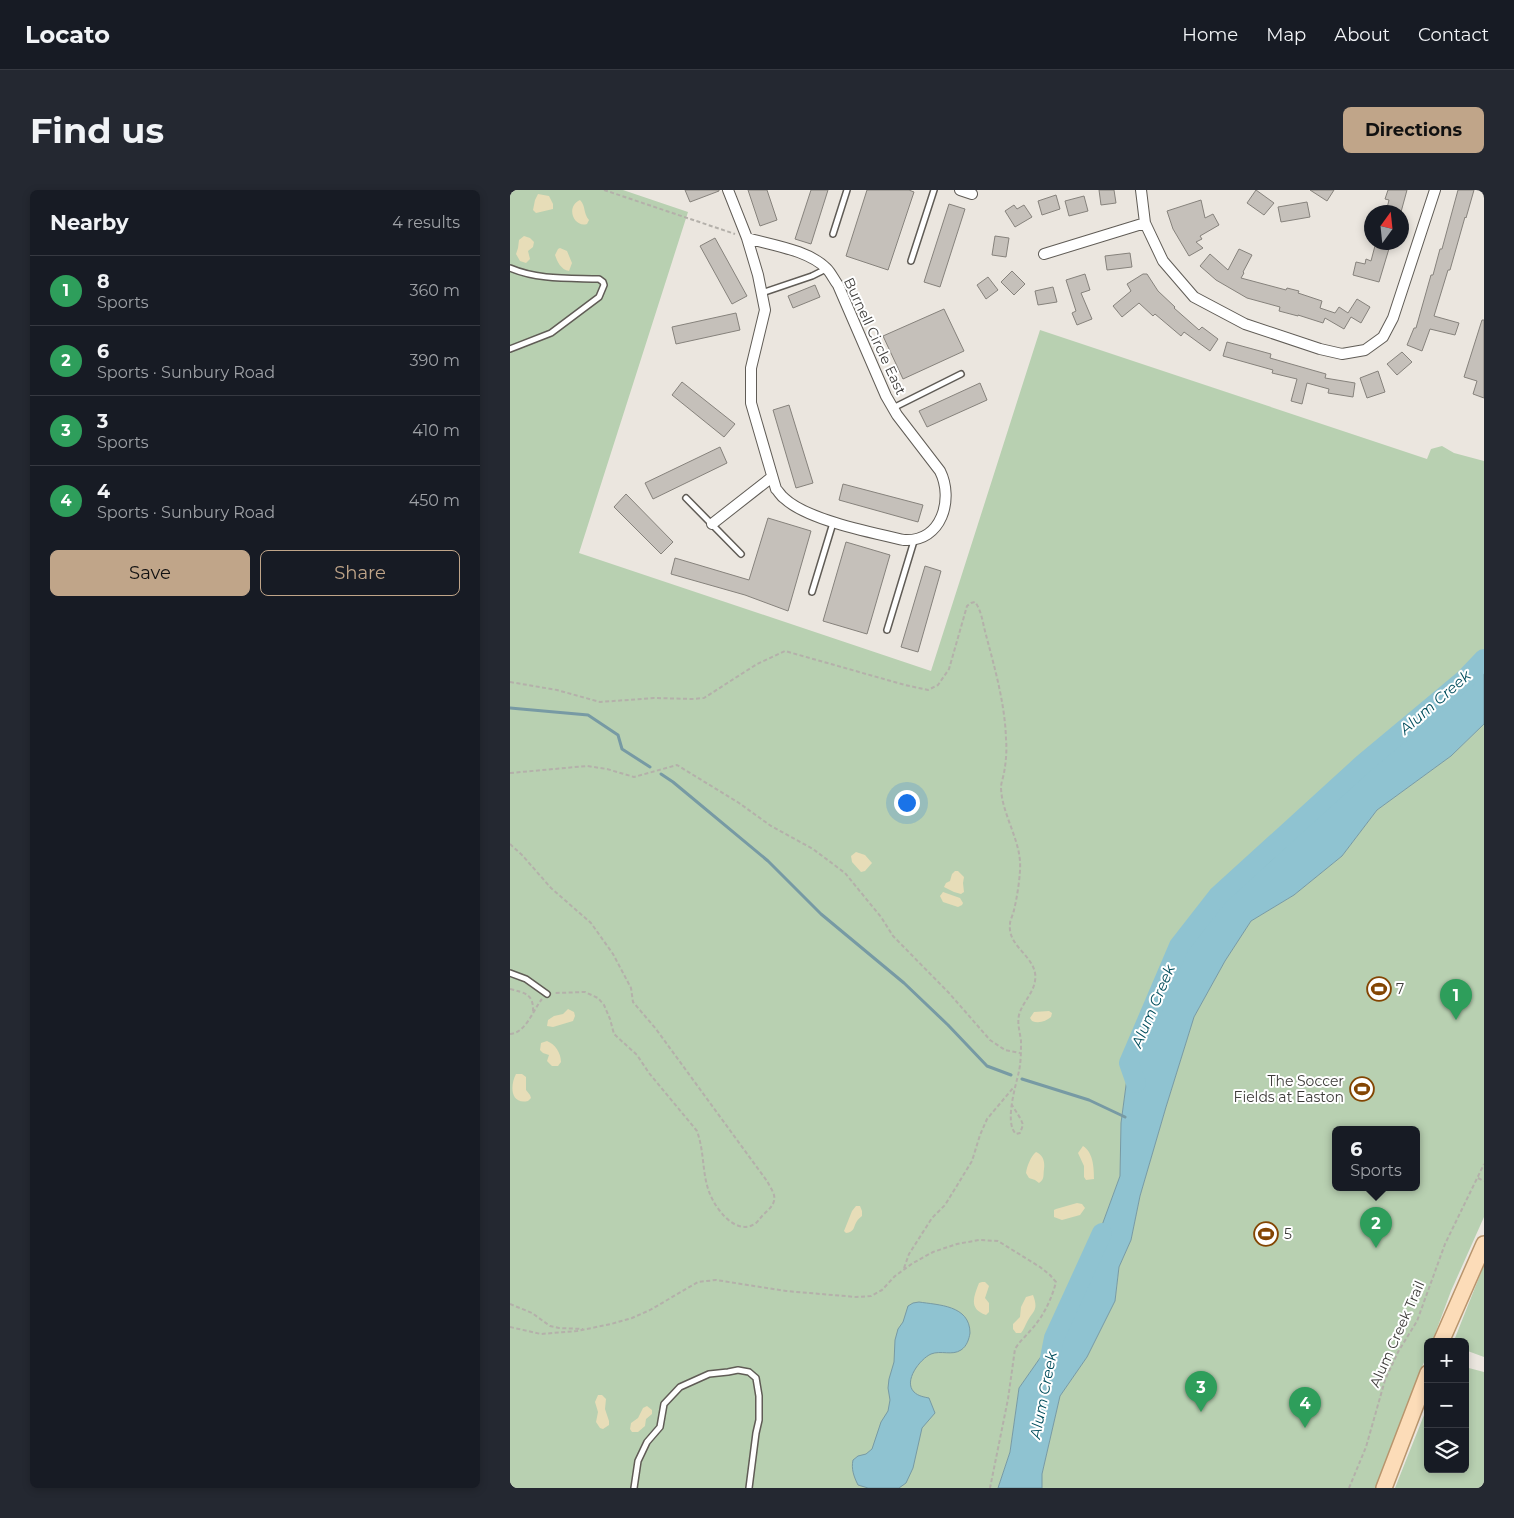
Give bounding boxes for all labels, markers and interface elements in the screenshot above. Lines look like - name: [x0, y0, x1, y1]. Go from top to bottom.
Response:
- text: Locato: [25, 20, 110, 49]
- text: Home: [1182, 24, 1238, 46]
- text: Map: [1266, 24, 1306, 46]
- text: About: [1334, 24, 1390, 46]
- text: Contact: [1418, 24, 1489, 46]
- button: Directions: [1343, 107, 1484, 153]
- text: Find us: [30, 109, 164, 152]
- north arrow: [1364, 205, 1409, 250]
- text: Nearby: [50, 210, 129, 235]
- text: 4 results: [392, 213, 460, 232]
- text: 8: [97, 270, 110, 293]
- street label: Burnell Circle East: [840, 274, 910, 398]
- text: 1: [63, 281, 69, 300]
- text: 360 m: [409, 281, 460, 300]
- text: Sports: [97, 293, 149, 312]
- text: 6: [97, 340, 109, 363]
- text: 2: [61, 351, 71, 370]
- text: 390 m: [409, 351, 460, 370]
- text: Sports · Sunbury Road: [97, 363, 275, 382]
- text: 3: [97, 410, 108, 433]
- text: 3: [61, 421, 71, 440]
- text: 410 m: [412, 421, 460, 440]
- text: Sports: [97, 433, 149, 452]
- text: 4: [97, 480, 110, 503]
- text: 4: [60, 491, 72, 510]
- text: 450 m: [409, 491, 460, 510]
- text: Sports · Sunbury Road: [97, 503, 275, 522]
- button: Save: [50, 550, 250, 596]
- button: Share: [260, 550, 460, 596]
- water label: Alum Creek: [1395, 665, 1475, 739]
- your location: [894, 790, 920, 816]
- water label: Alum Creek: [1127, 961, 1179, 1051]
- sports icon: 7: [1366, 976, 1392, 1002]
- pin: 1: [1440, 979, 1472, 1020]
- place label: 7: [1396, 980, 1404, 998]
- place label: The Soccer Fields at Easton: [1234, 1072, 1344, 1106]
- sports icon: The Soccer Fields at Easton: [1349, 1076, 1375, 1102]
- popup: [1332, 1126, 1420, 1191]
- text: 6: [1350, 1138, 1362, 1161]
- text: Sports: [1350, 1161, 1402, 1180]
- pin: 2: [1360, 1207, 1392, 1248]
- sports icon: 5: [1253, 1221, 1279, 1247]
- place label: 5: [1284, 1225, 1292, 1243]
- street label: Alum Creek Trail: [1365, 1278, 1429, 1390]
- map controls: [1424, 1338, 1469, 1473]
- button: +: [1424, 1338, 1469, 1383]
- water label: Alum Creek: [1025, 1349, 1061, 1441]
- pin: 3: [1185, 1371, 1217, 1412]
- button: −: [1424, 1383, 1469, 1428]
- pin: 4: [1289, 1387, 1321, 1428]
- button: layers: [1424, 1428, 1469, 1473]

